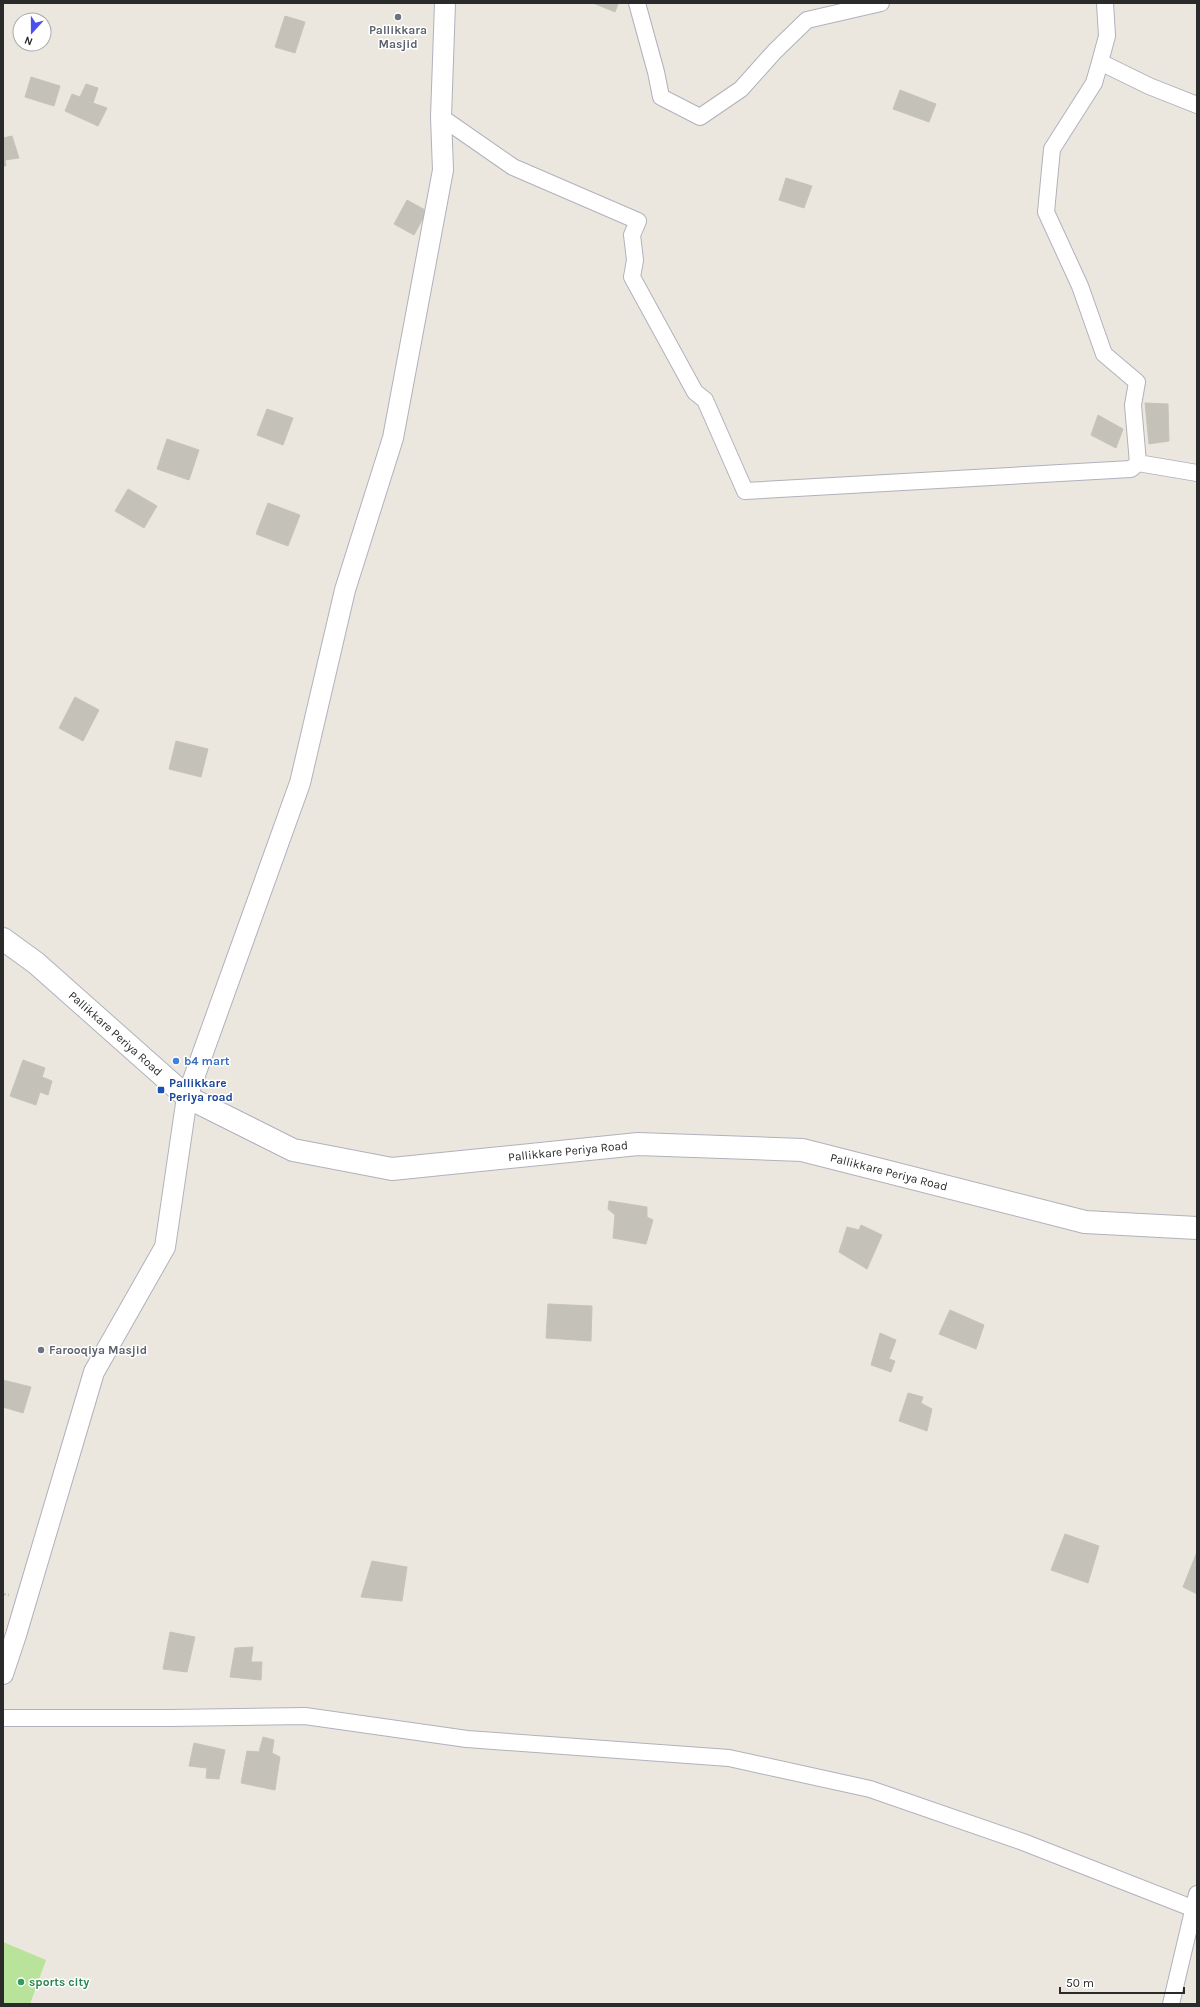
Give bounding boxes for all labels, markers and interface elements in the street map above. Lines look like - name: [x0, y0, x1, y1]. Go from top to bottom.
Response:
- north arrow: [12, 12, 52, 52]
- marker: Pallikkara Masjid: [393, 12, 403, 22]
- place label: Pallikkara Masjid: [369, 23, 427, 51]
- text: N: [23, 33, 35, 48]
- street label: Pallikkare Periya Road: [66, 988, 165, 1079]
- place label: b4 mart: [184, 1054, 230, 1068]
- marker: b4 mart: [171, 1056, 181, 1066]
- place label: Pallikkare Periya road: [169, 1076, 233, 1104]
- marker: Pallikkare Periya road: [156, 1085, 166, 1095]
- street label: Pallikkare Periya Road: [507, 1138, 629, 1164]
- street label: Pallikkare Periya Road: [829, 1150, 949, 1194]
- place label: Farooqiya Masjid: [49, 1343, 147, 1357]
- marker: Farooqiya Masjid: [36, 1345, 46, 1355]
- scale bar: [1060, 1969, 1184, 1995]
- place label: sports city: [29, 1975, 89, 1989]
- text: 50 m: [1066, 1976, 1094, 1990]
- marker: sports city: [16, 1977, 26, 1987]

